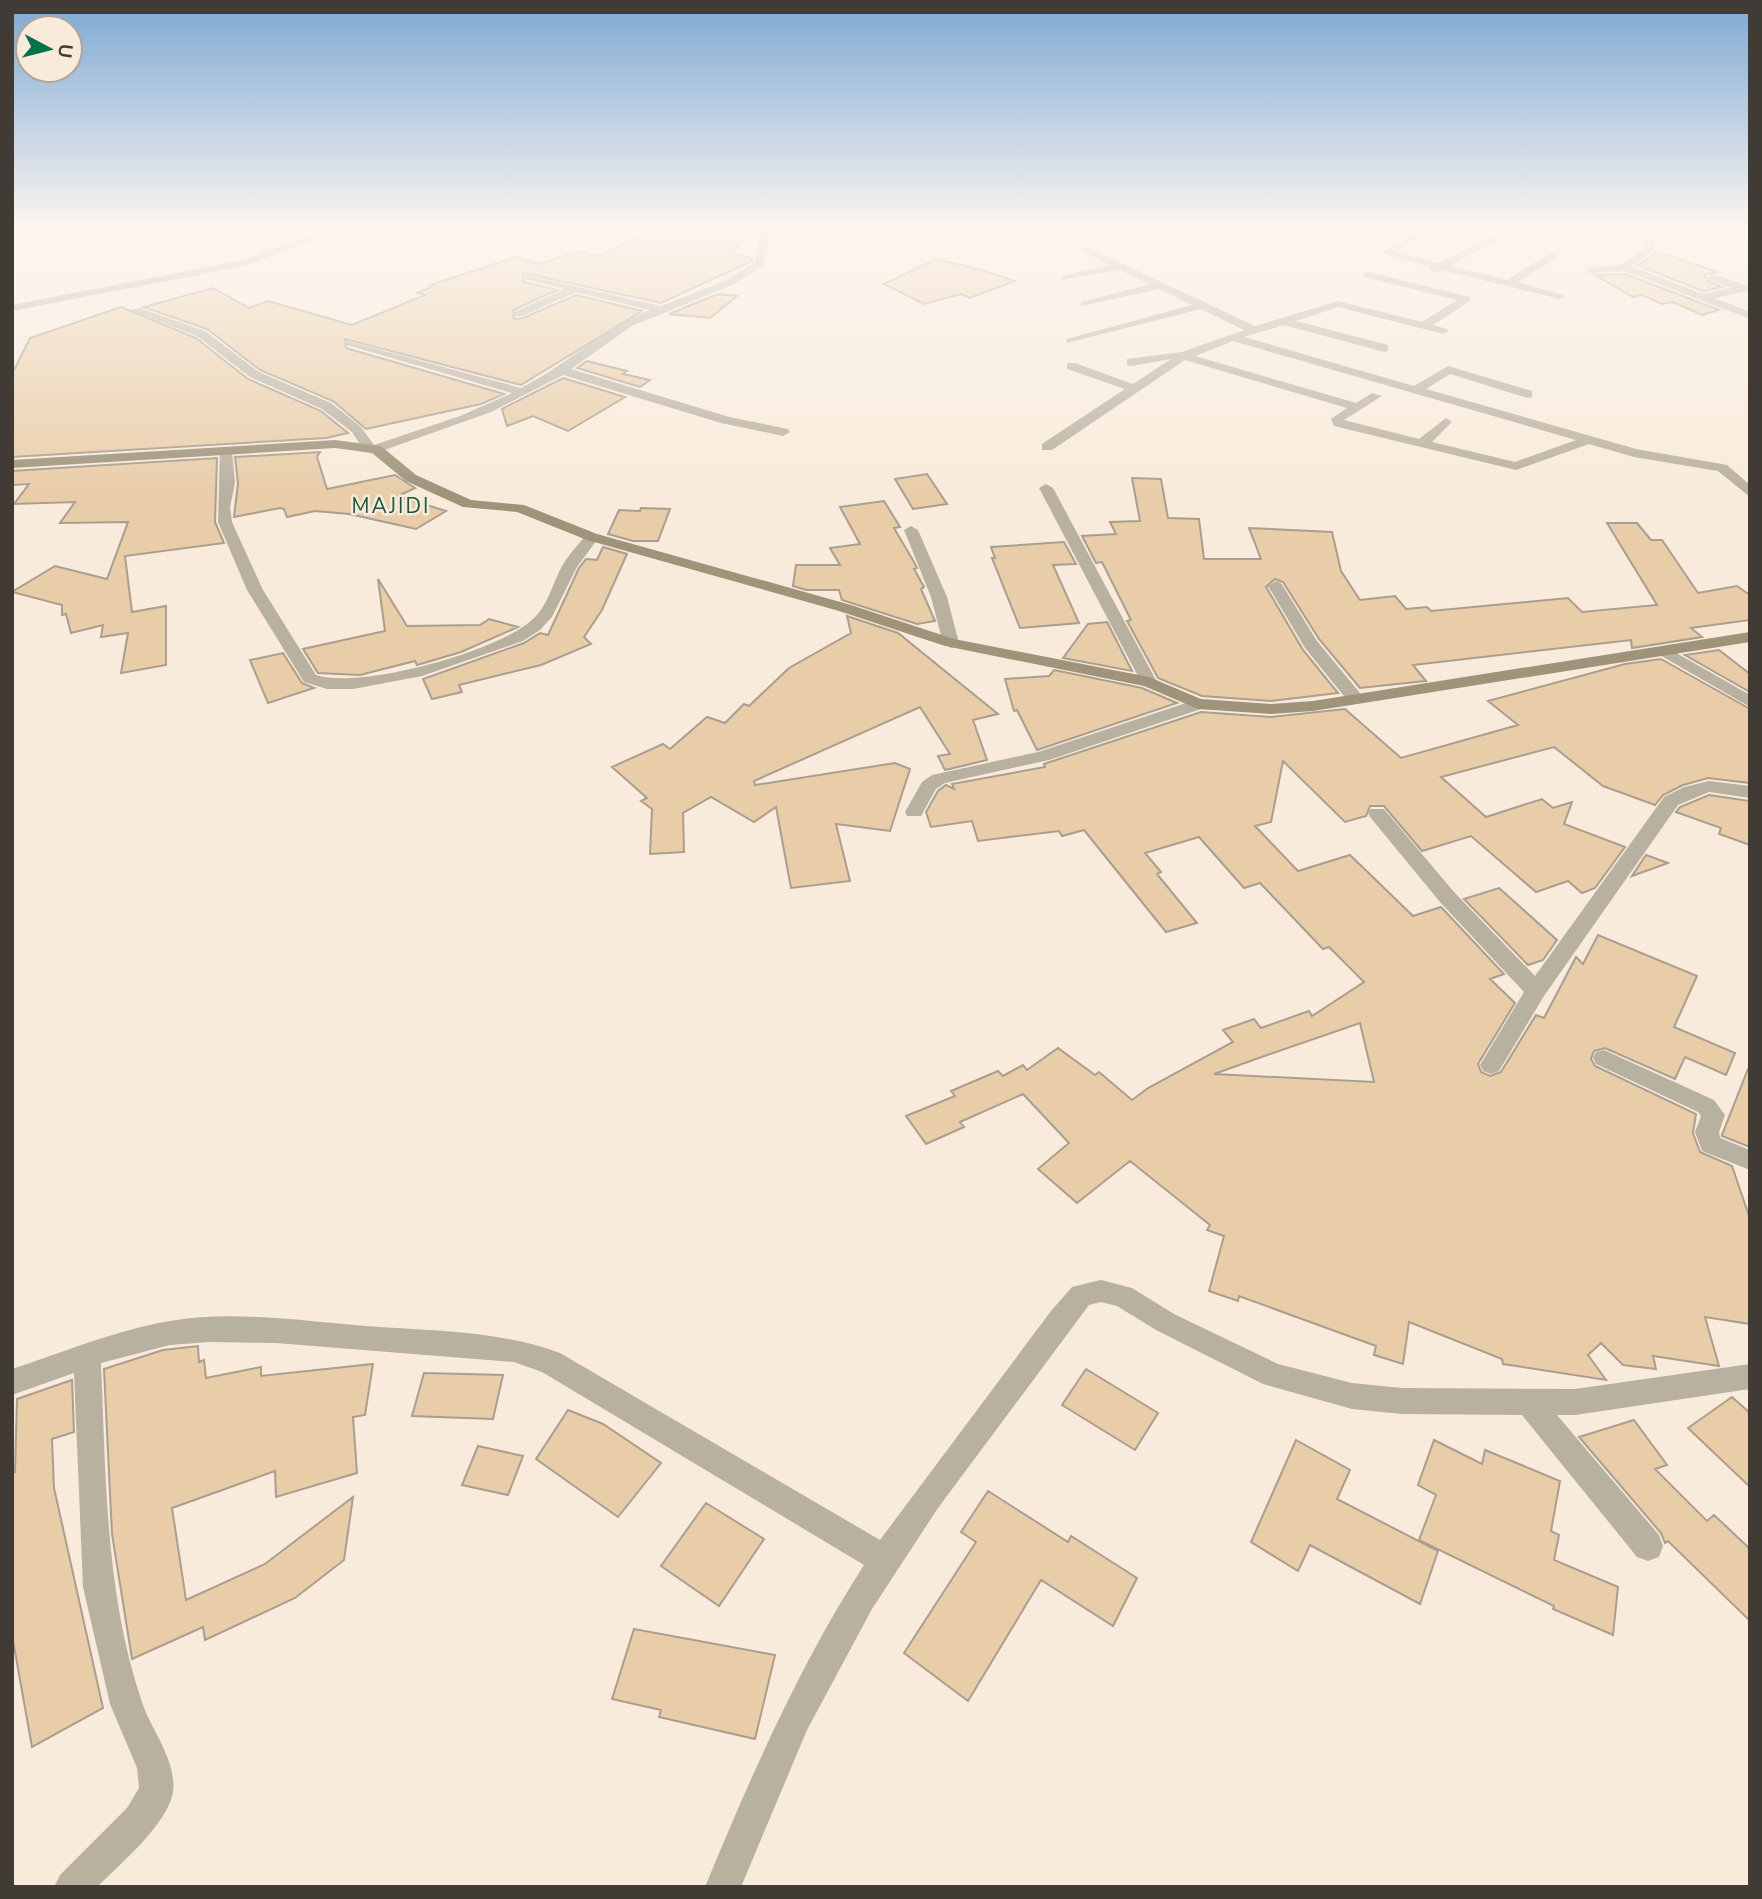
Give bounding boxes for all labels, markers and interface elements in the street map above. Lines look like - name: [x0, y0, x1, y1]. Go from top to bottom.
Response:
- north arrow: [14, 14, 84, 84]
- text: U: [51, 42, 79, 59]
- district label: MAJIDI: [352, 492, 430, 520]

